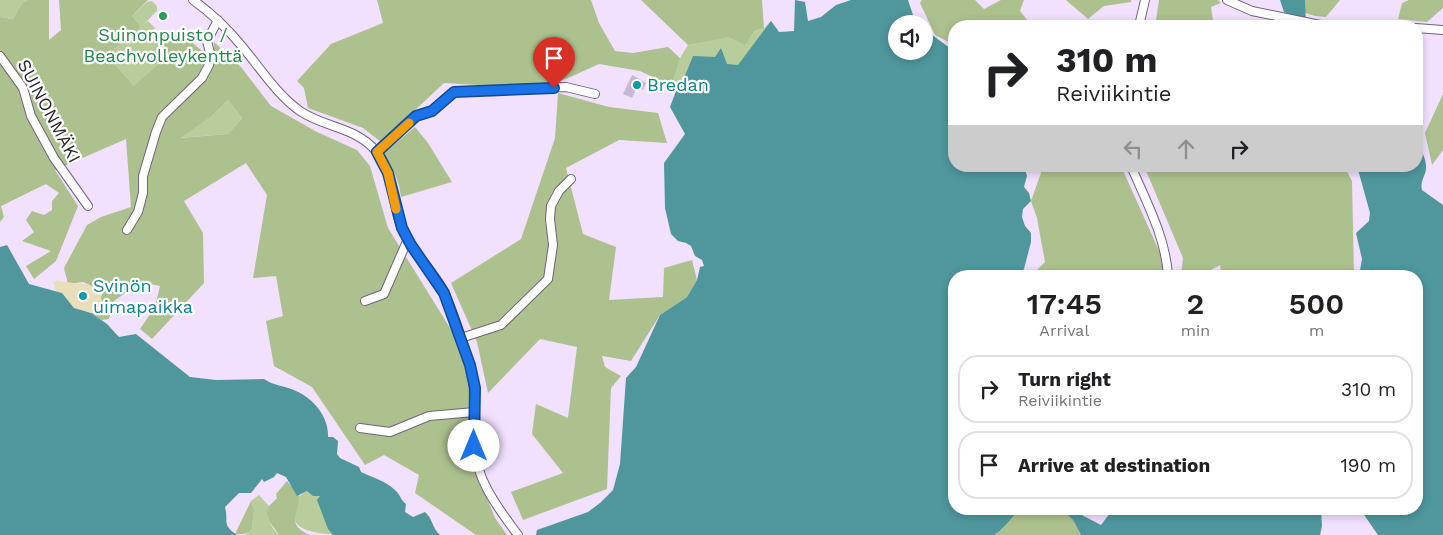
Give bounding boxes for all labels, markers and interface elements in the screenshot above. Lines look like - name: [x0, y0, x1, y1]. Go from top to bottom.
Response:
- marker: Suinonpuisto / Beachvolleykenttä: [157, 10, 169, 22]
- map controls: [888, 15, 933, 60]
- button: sound: [888, 15, 933, 60]
- place label: Suinonpuisto / Beachvolleykenttä: [83, 24, 243, 66]
- pin: [533, 37, 575, 88]
- text: 310 m: [1056, 39, 1157, 81]
- icon: right: [973, 40, 1038, 105]
- icon: arrive: [540, 44, 568, 72]
- street label: SUINONMÄKI: [13, 56, 85, 166]
- place label: Bredan: [647, 74, 709, 95]
- marker: Bredan: [631, 79, 643, 91]
- text: Reiviikintie: [1056, 81, 1172, 106]
- icon: left: [1119, 135, 1147, 163]
- icon: ahead: [1172, 135, 1200, 163]
- icon: right: [1225, 135, 1253, 163]
- place label: Svinön uimapaikka: [93, 275, 193, 317]
- text: 17:45: [1027, 286, 1102, 321]
- text: 2: [1186, 286, 1204, 321]
- text: 500: [1289, 286, 1344, 321]
- marker: Svinön uimapaikka: [77, 290, 89, 302]
- text: Arrival: [1039, 321, 1089, 340]
- text: min: [1181, 321, 1210, 340]
- text: m: [1309, 321, 1324, 340]
- text: Turn right: [1018, 368, 1111, 391]
- icon: right: [975, 375, 1003, 403]
- text: 310 m: [1341, 378, 1396, 401]
- text: Reiviikintie: [1018, 391, 1102, 410]
- position arrow: [447, 419, 499, 471]
- icon: arrive: [975, 451, 1003, 479]
- text: Arrive at destination: [1018, 454, 1210, 477]
- text: 190 m: [1340, 454, 1396, 477]

